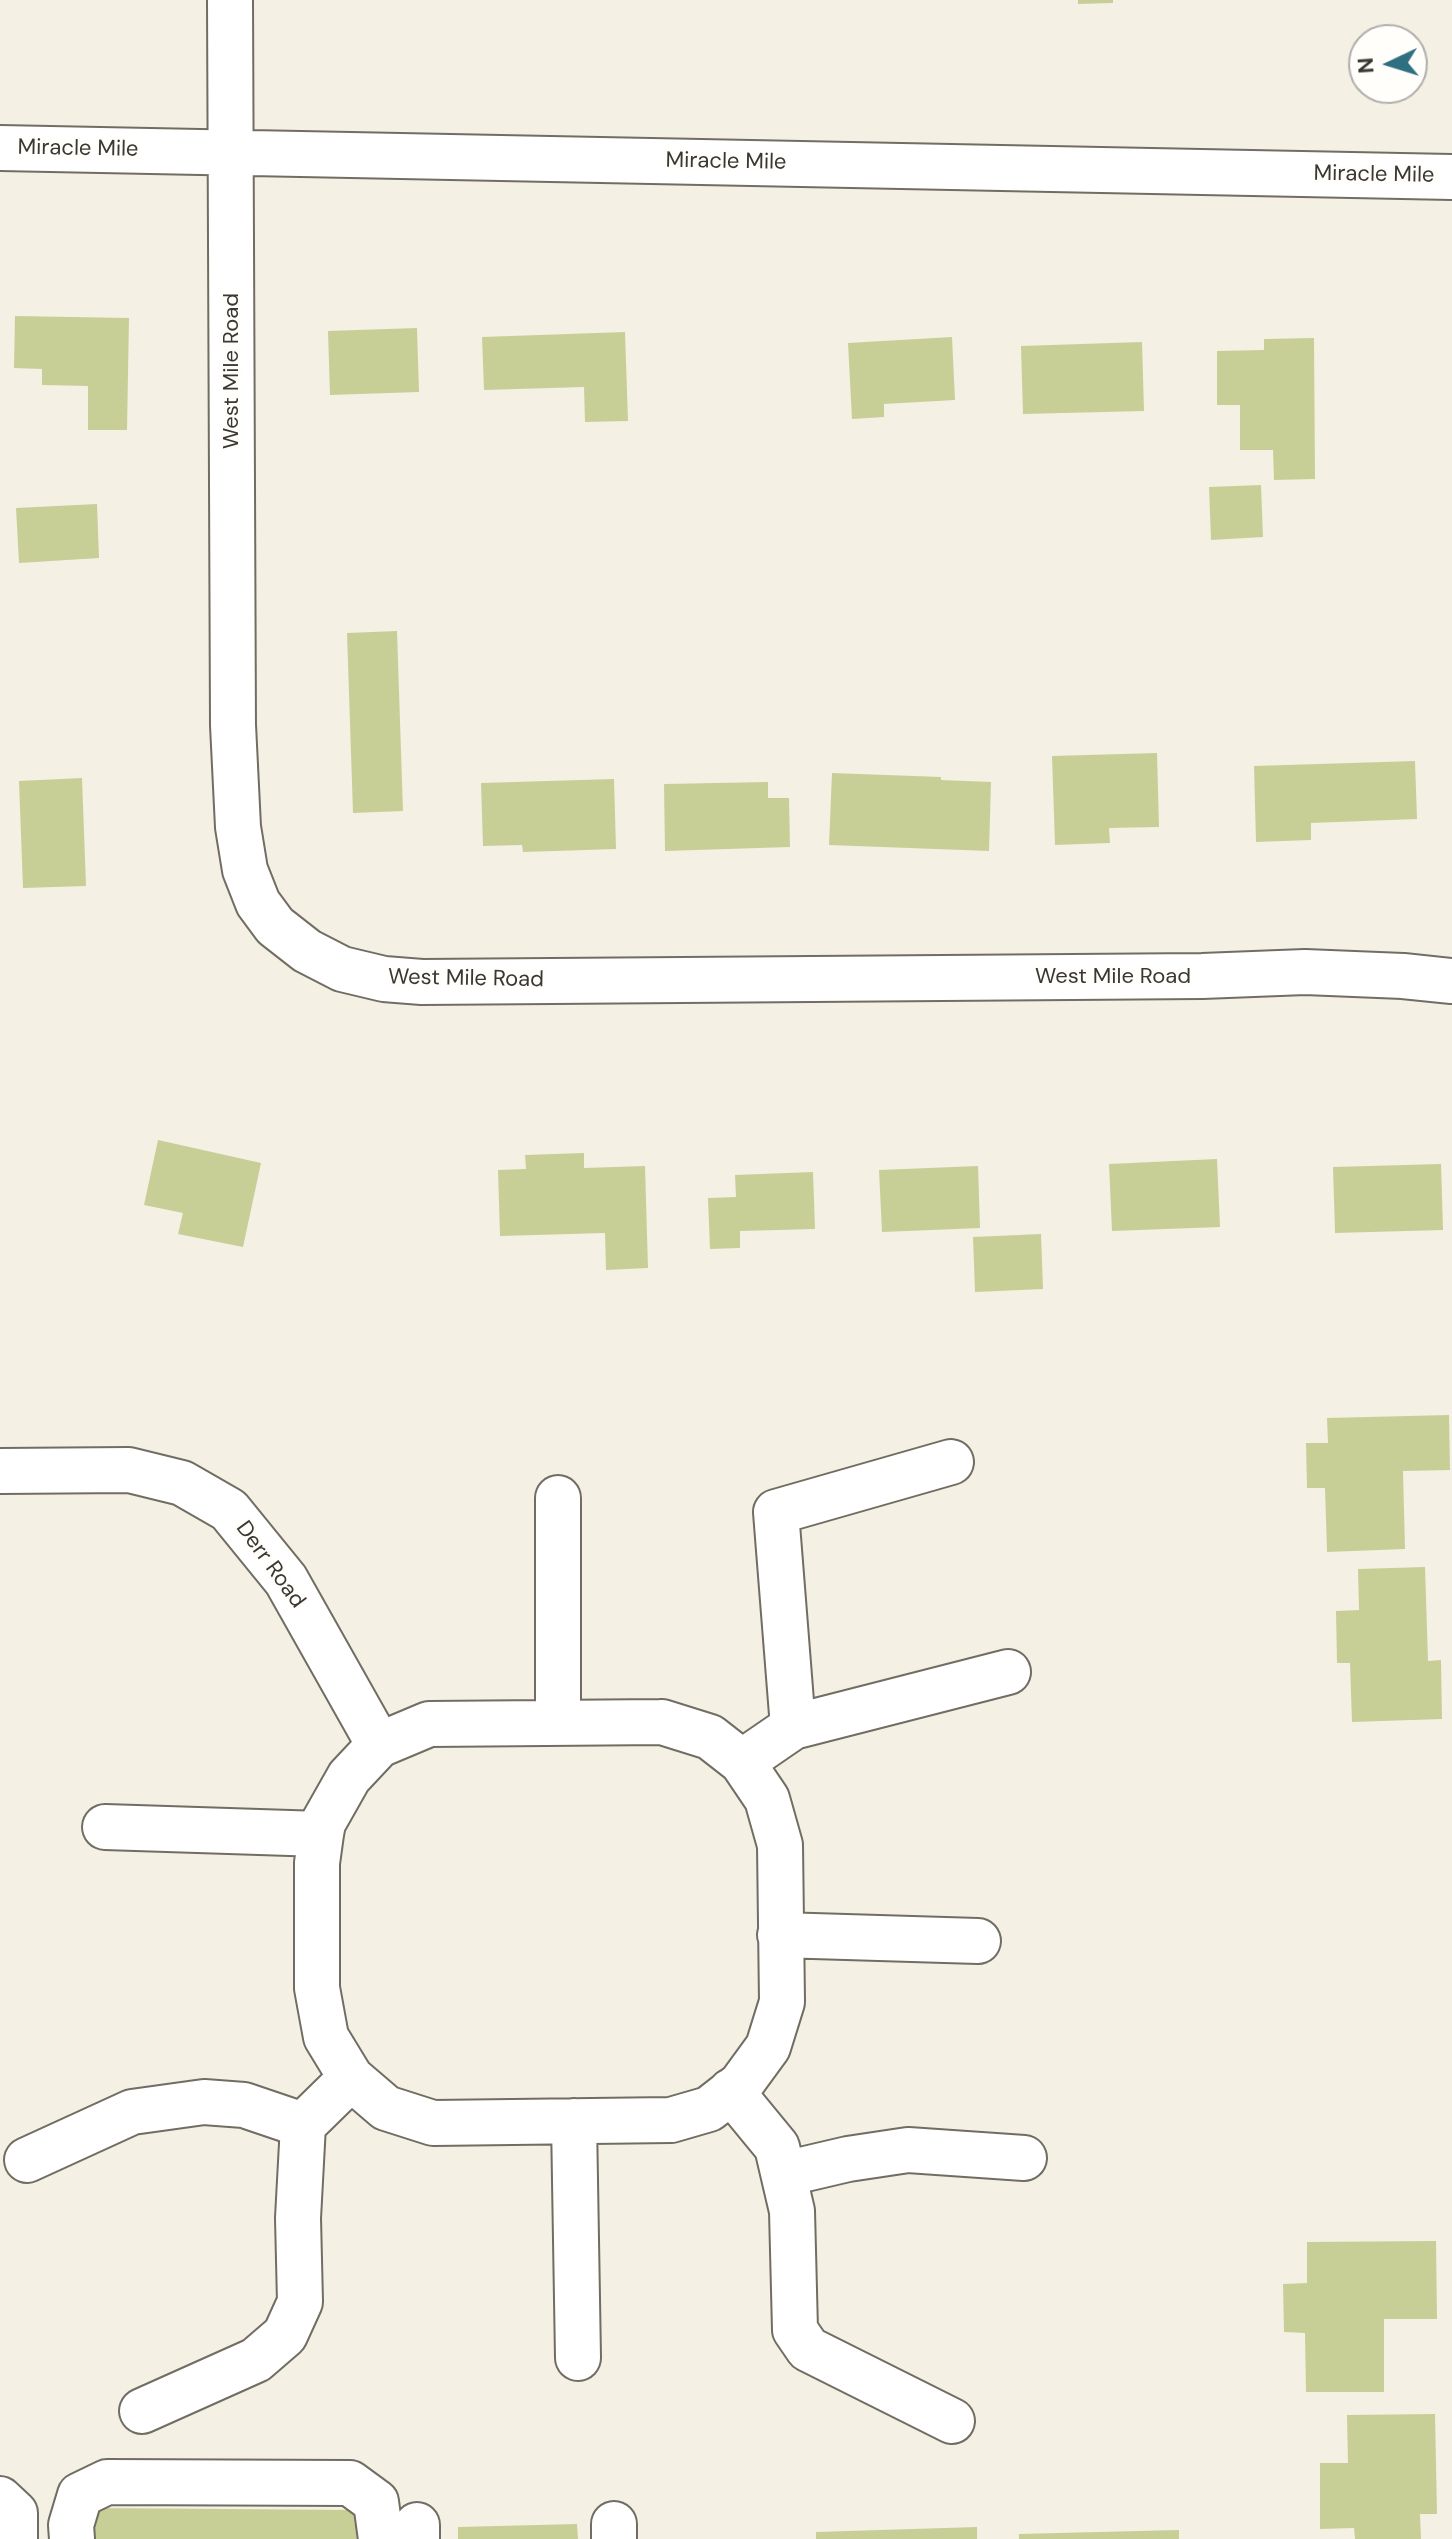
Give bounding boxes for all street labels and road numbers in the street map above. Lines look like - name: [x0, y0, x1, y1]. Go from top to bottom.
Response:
- street label: Miracle Mile: [17, 135, 139, 163]
- street label: Miracle Mile: [665, 148, 787, 176]
- street label: Miracle Mile: [1313, 161, 1435, 189]
- street label: West Mile Road: [219, 293, 245, 449]
- street label: West Mile Road: [388, 964, 544, 994]
- street label: West Mile Road: [1035, 964, 1191, 990]
- street label: Derr Road: [230, 1516, 310, 1614]

